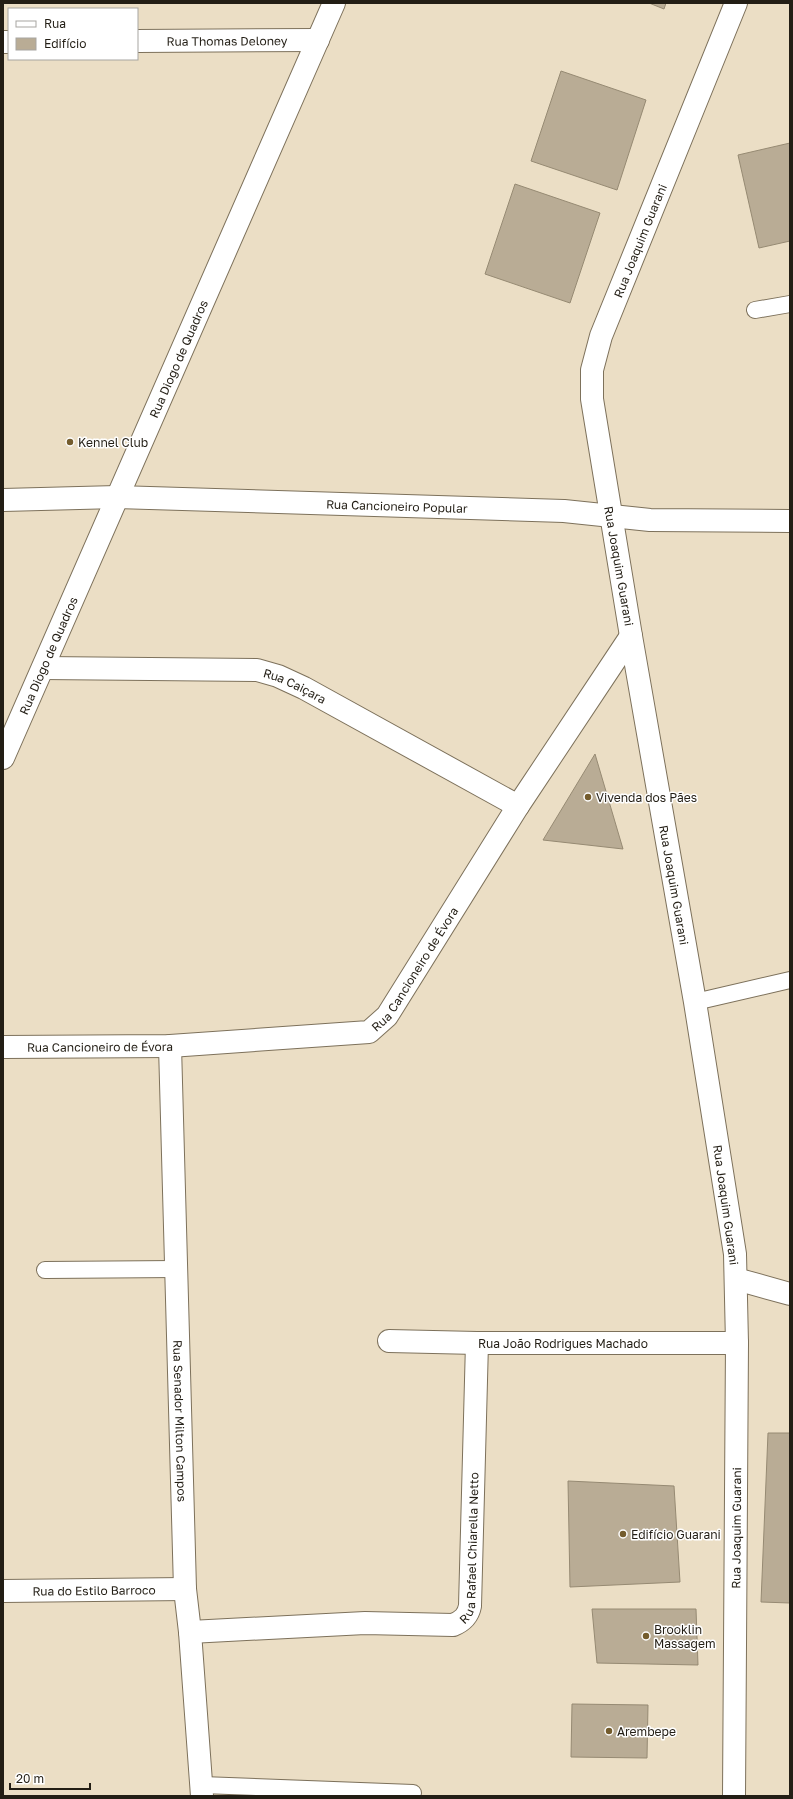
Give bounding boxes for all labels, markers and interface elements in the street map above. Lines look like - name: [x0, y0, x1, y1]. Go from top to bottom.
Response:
- legend: [8, 8, 138, 60]
- text: Rua: [44, 16, 66, 31]
- street label: Rua Thomas Deloney: [166, 33, 288, 48]
- text: Edifício: [44, 36, 86, 51]
- street label: Rua Joaquim Guarani: [610, 181, 669, 300]
- street label: Rua Diogo de Quadros: [146, 297, 210, 420]
- place label: Kennel Club: [78, 435, 148, 450]
- marker: Kennel Club: [65, 437, 75, 447]
- street label: Rua Cancioneiro Popular: [326, 496, 468, 515]
- street label: Rua Joaquim Guarani: [601, 505, 637, 627]
- street label: Rua Diogo de Quadros: [16, 594, 80, 717]
- street label: Rua Caiçara: [262, 665, 329, 706]
- place label: Vivenda dos Pães: [596, 790, 697, 805]
- marker: Vivenda dos Pães: [583, 792, 593, 802]
- street label: Rua Joaquim Guarani: [656, 824, 692, 946]
- street label: Rua Cancioneiro de Évora: [368, 904, 461, 1034]
- street label: Rua Cancioneiro de Évora: [27, 1038, 173, 1054]
- street label: Rua Joaquim Guarani: [710, 1144, 742, 1266]
- street label: Rua João Rodrigues Machado: [478, 1336, 648, 1351]
- street label: Rua Senador Milton Campos: [171, 1340, 190, 1502]
- street label: Rua Joaquim Guarani: [728, 1467, 744, 1589]
- street label: Rua Rafael Chiarella Netto: [456, 1472, 481, 1627]
- place label: Edifício Guarani: [631, 1527, 721, 1542]
- marker: Edifício Guarani: [618, 1529, 628, 1539]
- street label: Rua do Estilo Barroco: [32, 1582, 156, 1598]
- place label: Brooklin Massagem: [654, 1622, 716, 1651]
- marker: Brooklin Massagem: [641, 1631, 651, 1641]
- place label: Arembepe: [617, 1724, 676, 1739]
- marker: Arembepe: [604, 1726, 614, 1736]
- scale bar: [10, 1765, 90, 1791]
- text: 20 m: [16, 1771, 44, 1786]

